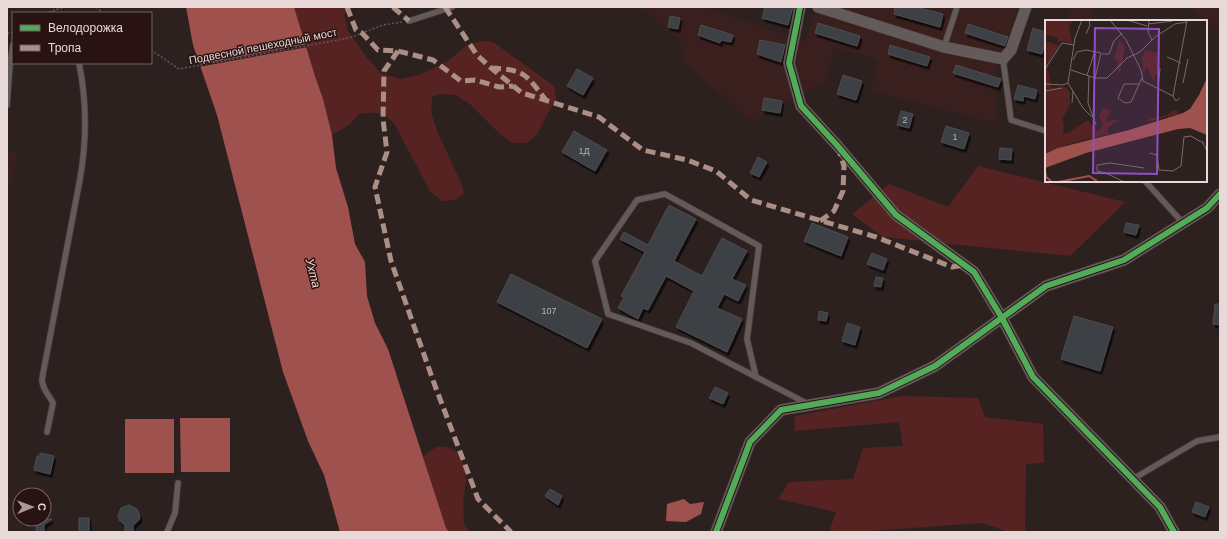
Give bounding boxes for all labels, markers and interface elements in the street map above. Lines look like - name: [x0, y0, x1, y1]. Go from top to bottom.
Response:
- legend: [12, 12, 152, 64]
- inset map: [1045, 20, 1207, 182]
- text: Велодорожка: [48, 21, 123, 35]
- street label: Подвесной пешеходный мост: [188, 26, 338, 66]
- text: Тропа: [48, 41, 82, 55]
- house number: 2: [902, 115, 908, 125]
- house number: 1: [952, 132, 958, 142]
- house number: 1Д: [578, 146, 590, 156]
- water label: Ухта: [302, 256, 324, 290]
- house number: 107: [541, 306, 557, 316]
- north arrow: [12, 487, 52, 527]
- text: С: [36, 503, 48, 511]

